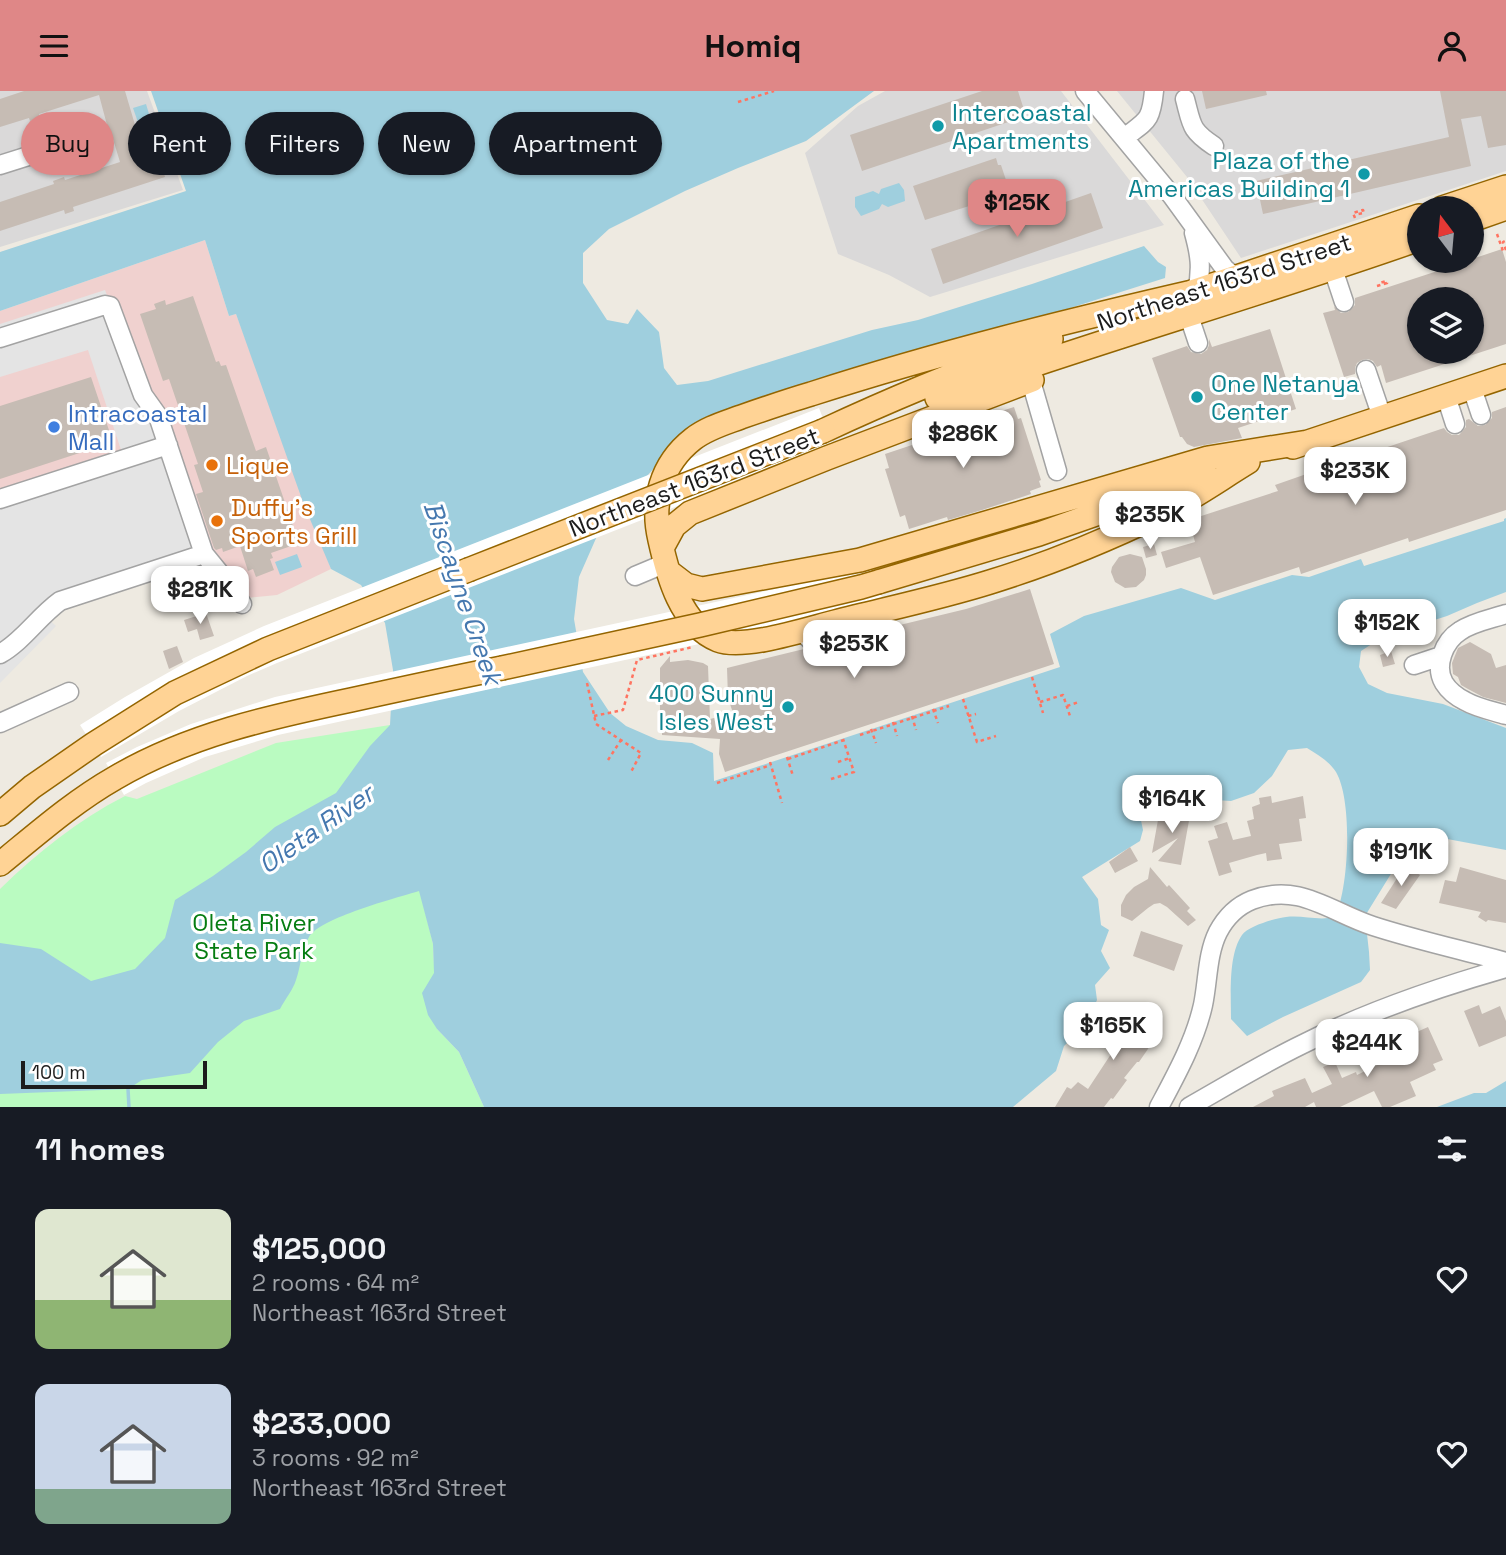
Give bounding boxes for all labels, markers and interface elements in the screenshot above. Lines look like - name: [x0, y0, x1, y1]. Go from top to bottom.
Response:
- text: Homiq: [705, 26, 801, 66]
- icon: menu: [35, 27, 73, 65]
- icon: person: [1433, 27, 1471, 65]
- place label: Intercoastal Apartments: [952, 97, 1092, 156]
- chip: Buy: [21, 112, 114, 175]
- chip: Rent: [128, 112, 231, 175]
- chip: Filters: [245, 112, 364, 175]
- chip: New: [378, 112, 475, 175]
- chip: Apartment: [489, 112, 662, 175]
- marker: Intercoastal Apartments: [930, 118, 946, 134]
- place label: Plaza of the Americas Building 1: [1128, 145, 1350, 204]
- marker: Plaza of the Americas Building 1: [1356, 166, 1372, 182]
- pin: $125K: [968, 179, 1066, 239]
- text: $125K: [984, 187, 1050, 217]
- north arrow: [1407, 196, 1484, 273]
- map controls: [1407, 196, 1484, 364]
- street label: Northeast 163rd Street: [1093, 226, 1355, 338]
- button: layers: [1407, 287, 1484, 364]
- place label: One Netanya Center: [1211, 368, 1360, 427]
- marker: One Netanya Center: [1189, 389, 1205, 405]
- place label: Intracoastal Mall: [68, 398, 207, 457]
- pin: $286K: [914, 411, 1012, 470]
- text: $286K: [928, 418, 998, 448]
- marker: Intracoastal Mall: [46, 419, 62, 435]
- street label: Northeast 163rd Street: [564, 420, 824, 544]
- pin: $233K: [1306, 447, 1404, 507]
- place label: Lique: [226, 450, 289, 481]
- text: $233K: [1320, 455, 1390, 485]
- marker: Lique: [204, 457, 220, 473]
- pin: $235K: [1101, 491, 1199, 551]
- place label: Duffy's Sports Grill: [231, 492, 357, 551]
- water label: Biscayne Creek: [416, 497, 511, 692]
- text: $235K: [1115, 499, 1185, 529]
- marker: Duffy's Sports Grill: [209, 513, 225, 529]
- pin: $281K: [151, 567, 249, 626]
- text: $281K: [167, 574, 233, 604]
- pin: $152K: [1338, 599, 1436, 659]
- text: $152K: [1354, 607, 1420, 637]
- pin: $253K: [805, 621, 903, 680]
- text: $253K: [819, 628, 889, 658]
- place label: 400 Sunny Isles West: [649, 678, 774, 737]
- marker: 400 Sunny Isles West: [780, 699, 796, 715]
- water label: Oleta River: [252, 775, 383, 881]
- pin: $164K: [1123, 775, 1221, 835]
- text: $164K: [1138, 783, 1206, 813]
- pin: $191K: [1352, 829, 1450, 888]
- text: $191K: [1369, 836, 1433, 866]
- park label: Oleta River State Park: [192, 907, 316, 966]
- pin: $165K: [1064, 1003, 1162, 1062]
- text: $165K: [1080, 1010, 1146, 1040]
- pin: $244K: [1318, 1019, 1416, 1079]
- text: $244K: [1332, 1027, 1402, 1057]
- scale bar: [21, 1058, 206, 1090]
- text: 100 m: [32, 1060, 86, 1085]
- text: 11 homes: [35, 1130, 165, 1169]
- icon: filters: [1433, 1130, 1471, 1168]
- text: $125,000: [252, 1229, 386, 1268]
- icon: home: [91, 1237, 175, 1321]
- icon: heart: [1433, 1260, 1471, 1298]
- text: 2 rooms · 64 m²: [252, 1268, 419, 1298]
- text: Northeast 163rd Street: [252, 1298, 507, 1328]
- text: $233,000: [252, 1404, 391, 1443]
- icon: home: [91, 1412, 175, 1496]
- icon: heart: [1433, 1435, 1471, 1473]
- text: 3 rooms · 92 m²: [252, 1443, 419, 1473]
- text: Northeast 163rd Street: [252, 1473, 507, 1503]

